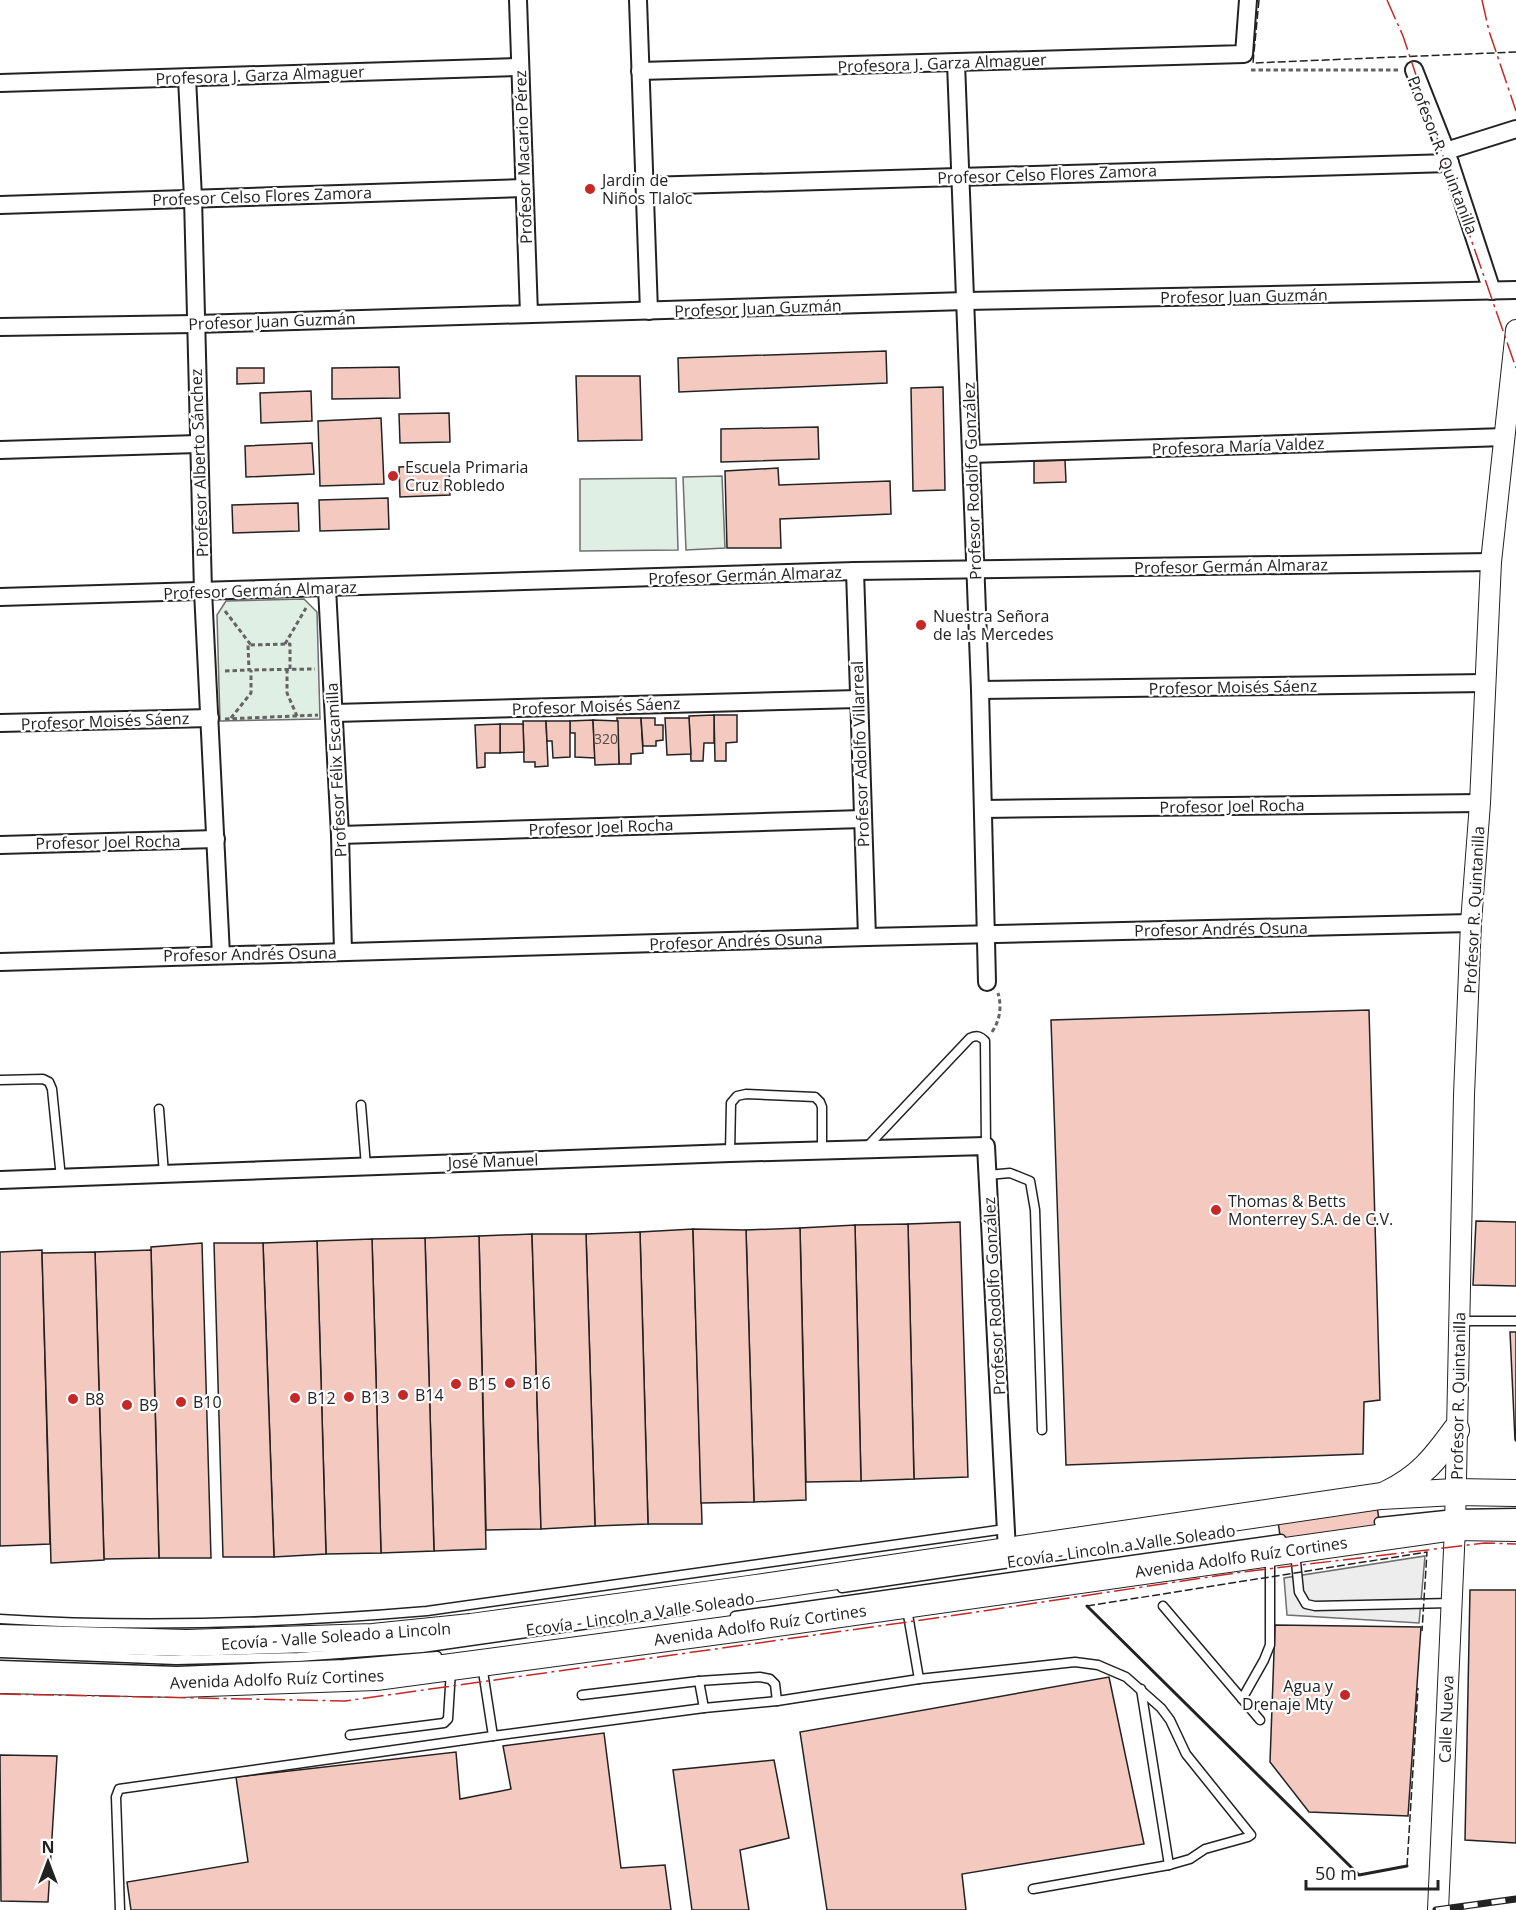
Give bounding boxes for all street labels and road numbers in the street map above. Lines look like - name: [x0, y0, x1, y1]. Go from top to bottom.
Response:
- street label: Profesora J. Garza Almaguer: [837, 48, 1047, 78]
- street label: Profesora J. Garza Almaguer: [155, 60, 365, 90]
- street label: Profesor Macario Pérez: [509, 70, 537, 244]
- street label: Profesor R. Quintanilla: [1403, 73, 1483, 237]
- street label: Profesor Celso Flores Zamora: [937, 159, 1157, 189]
- street label: Profesor Celso Flores Zamora: [152, 181, 372, 211]
- street label: Profesor Juan Guzmán: [1160, 284, 1328, 308]
- street label: Profesor Juan Guzmán: [674, 294, 842, 322]
- street label: Profesor Juan Guzmán: [188, 307, 356, 335]
- street label: Profesor Alberto Sánchez: [185, 368, 213, 558]
- street label: Profesor Rodolfo González: [958, 382, 986, 580]
- street label: Profesora María Valdez: [1151, 432, 1325, 460]
- street label: Profesor Germán Almaraz: [1134, 553, 1328, 579]
- street label: Profesor Germán Almaraz: [648, 561, 842, 589]
- street label: Profesor Germán Almaraz: [163, 576, 357, 604]
- street label: Profesor Adolfo Villarreal: [846, 660, 874, 848]
- street label: Profesor Moisés Sáenz: [1149, 675, 1317, 699]
- street label: Profesor Félix Escamilla: [320, 682, 352, 858]
- street label: Profesor Moisés Sáenz: [511, 692, 681, 720]
- street label: Profesor Moisés Sáenz: [20, 707, 190, 735]
- street label: Profesor Joel Rocha: [1159, 794, 1305, 818]
- street label: Profesor Joel Rocha: [528, 813, 674, 841]
- street label: Profesor R. Quintanilla: [1459, 826, 1489, 994]
- street label: Profesor Joel Rocha: [35, 830, 181, 854]
- street label: Profesor Andrés Osuna: [1134, 916, 1308, 942]
- street label: Profesor Andrés Osuna: [649, 927, 823, 955]
- street label: Profesor Andrés Osuna: [163, 941, 337, 967]
- street label: José Manuel: [445, 1148, 539, 1174]
- street label: Profesor Rodolfo González: [978, 1196, 1010, 1396]
- street label: Profesor R. Quintanilla: [1446, 1312, 1470, 1480]
- street label: Ecovía - Lincoln a Valle Soleado: [1005, 1519, 1237, 1573]
- street label: Avenida Adolfo Ruíz Cortines: [1133, 1531, 1349, 1583]
- street label: Ecovía - Lincoln a Valle Soleado: [524, 1587, 756, 1641]
- street label: Avenida Adolfo Ruíz Cortines: [652, 1599, 868, 1651]
- street label: Ecovía - Valle Soleado a Lincoln: [220, 1617, 452, 1655]
- street label: Avenida Adolfo Ruíz Cortines: [170, 1664, 384, 1694]
- street label: Calle Nueva: [1433, 1675, 1459, 1763]

